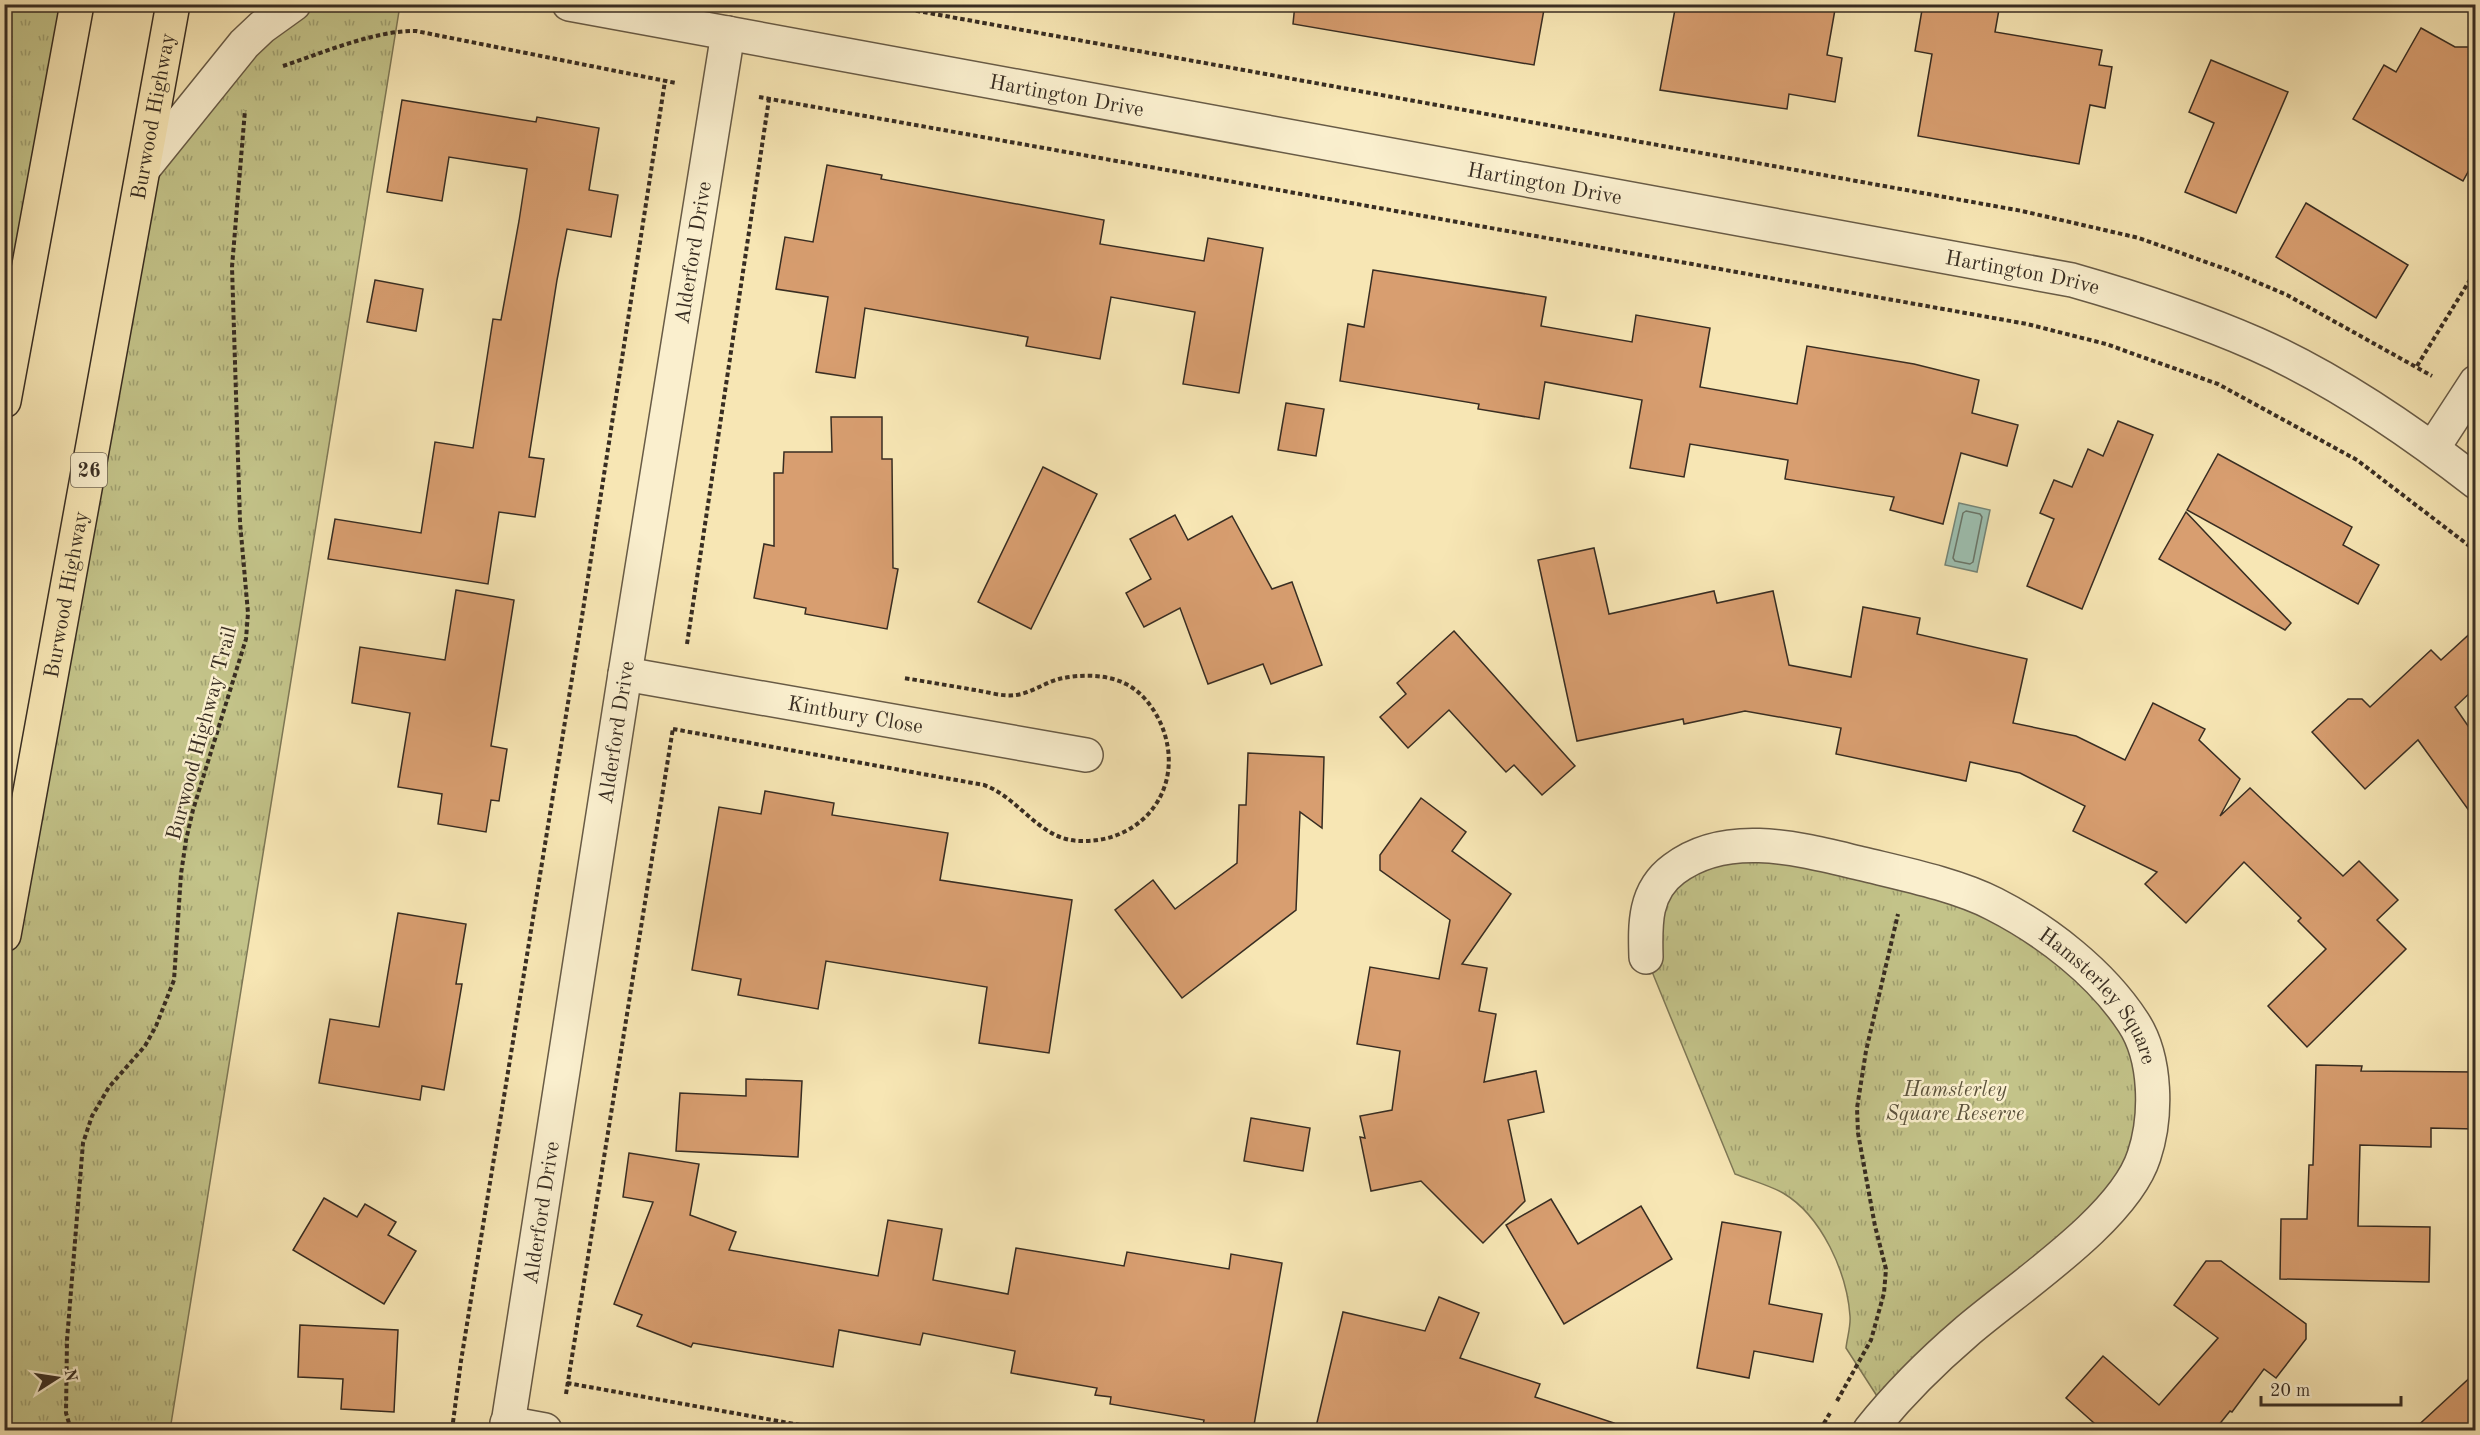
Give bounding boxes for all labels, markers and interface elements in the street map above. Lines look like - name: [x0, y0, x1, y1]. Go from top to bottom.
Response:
- street label: Burwood Highway: [129, 32, 180, 202]
- street label: Hartington Drive: [987, 72, 1145, 121]
- street label: Hartington Drive: [1465, 160, 1623, 209]
- street label: Alderford Drive: [672, 180, 716, 326]
- street label: Hartington Drive: [1943, 248, 2102, 299]
- road number: 26: [71, 453, 107, 487]
- street label: Burwood Highway: [42, 510, 93, 680]
- street label: Burwood Highway Trail: [164, 624, 241, 842]
- street label: Alderford Drive: [596, 660, 639, 806]
- street label: Kintbury Close: [786, 694, 924, 738]
- street label: Hamsterley Square: [2034, 925, 2158, 1066]
- park label: Hamsterley Square Reserve: [1886, 1080, 2024, 1125]
- street label: Alderford Drive: [521, 1140, 564, 1286]
- north arrow: [27, 1348, 87, 1408]
- text: N: [61, 1368, 79, 1384]
- scale bar: [2261, 1369, 2400, 1407]
- text: 20 m: [2270, 1382, 2310, 1400]

